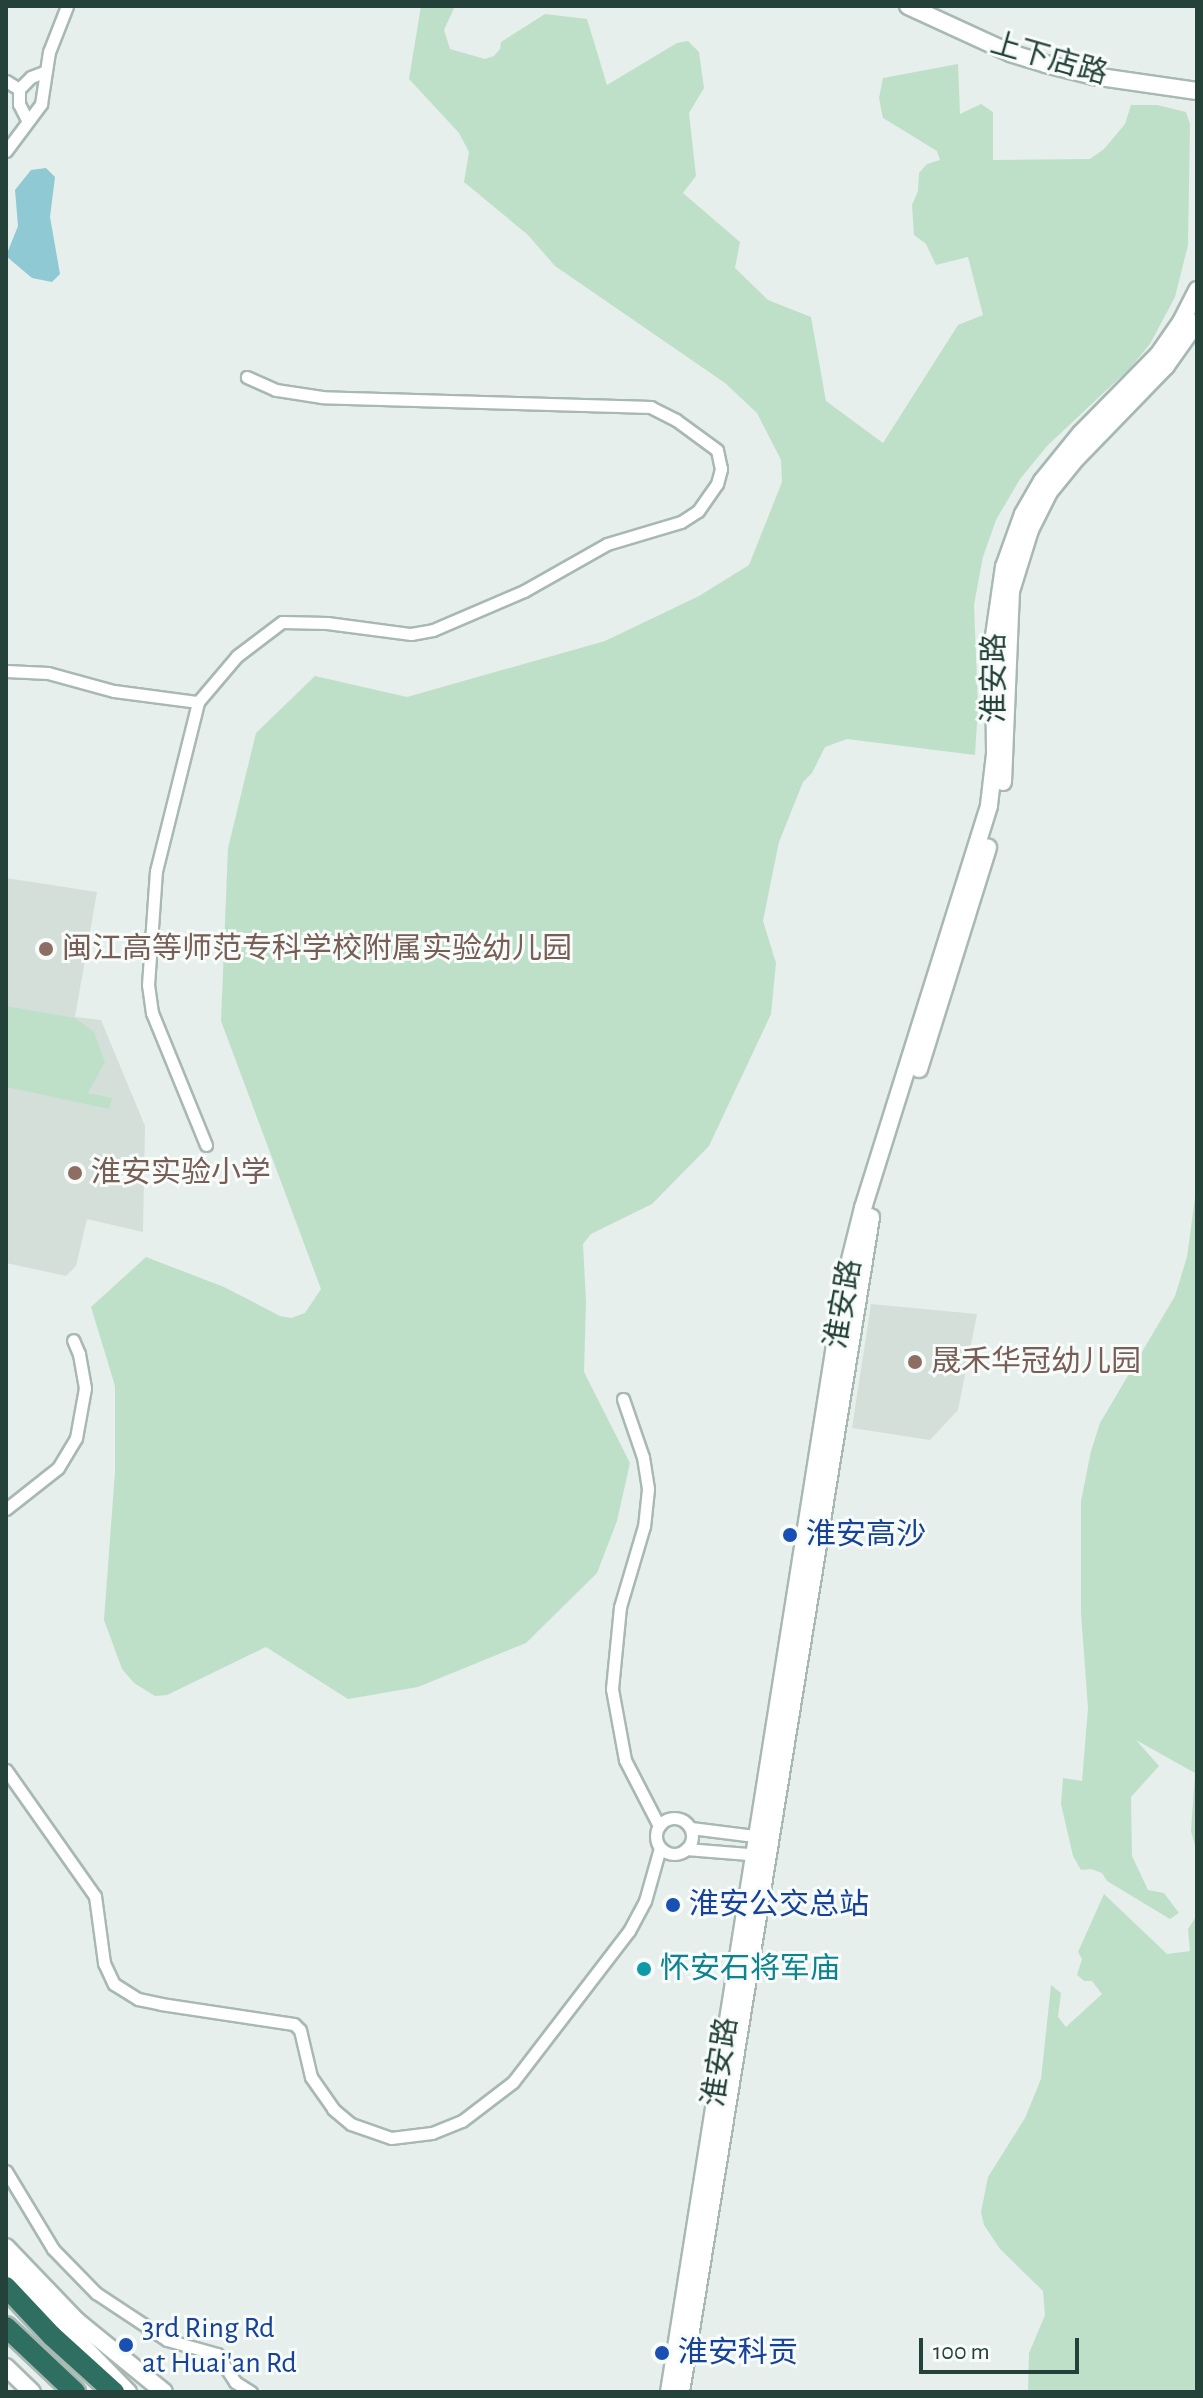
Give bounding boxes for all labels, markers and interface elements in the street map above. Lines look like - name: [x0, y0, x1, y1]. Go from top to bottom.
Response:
- street label: 上下店路: [986, 25, 1112, 93]
- street label: 淮安路: [977, 633, 1013, 723]
- place label: 闽江高等师范专科学校附属实验幼儿园: [62, 931, 572, 967]
- marker: 闽江高等师范专科学校附属实验幼儿园: [37, 940, 55, 958]
- place label: 淮安实验小学: [91, 1155, 271, 1191]
- marker: 淮安实验小学: [66, 1164, 84, 1182]
- street label: 淮安路: [818, 1257, 870, 1351]
- place label: 晟禾华冠幼儿园: [931, 1344, 1141, 1380]
- marker: 晟禾华冠幼儿园: [906, 1353, 924, 1371]
- place label: 淮安高沙: [806, 1517, 926, 1553]
- marker: 淮安高沙: [781, 1526, 799, 1544]
- place label: 淮安公交总站: [689, 1887, 869, 1923]
- marker: 淮安公交总站: [664, 1896, 682, 1914]
- place label: 怀安石将军庙: [660, 1951, 840, 1987]
- marker: 怀安石将军庙: [635, 1960, 653, 1978]
- street label: 淮安路: [696, 2015, 746, 2109]
- place label: 3rd Ring Rd at Huai'an Rd: [142, 2310, 297, 2380]
- scale bar: [923, 2322, 1083, 2372]
- place label: 淮安科贡: [678, 2335, 798, 2371]
- marker: 3rd Ring Rd at Huai'an Rd: [117, 2336, 135, 2354]
- text: 100 m: [933, 2340, 990, 2364]
- marker: 淮安科贡: [653, 2344, 671, 2362]

